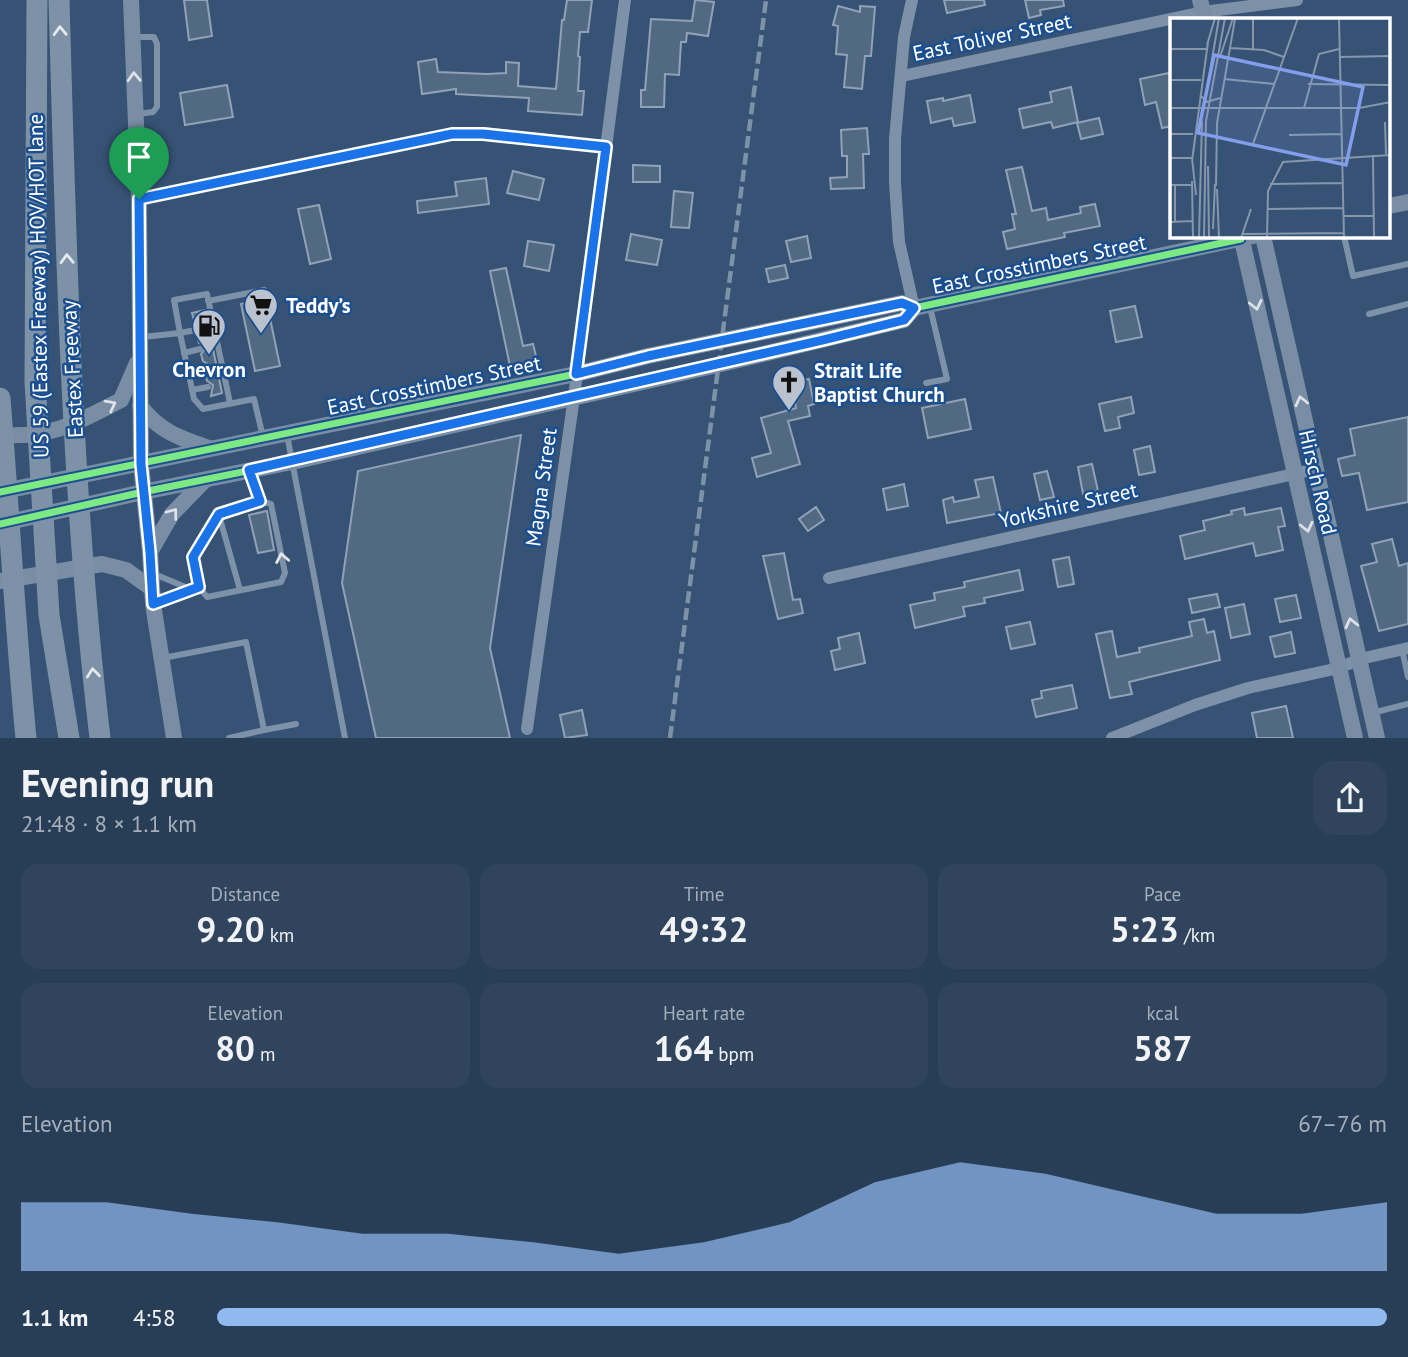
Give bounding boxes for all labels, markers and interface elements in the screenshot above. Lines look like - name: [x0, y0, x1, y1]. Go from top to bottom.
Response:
- street label: East Toliver Street: [910, 7, 1074, 67]
- inset map: [1170, 18, 1390, 238]
- one-way arrow: [53, 26, 68, 37]
- one-way arrow: [127, 72, 142, 83]
- street label: US 59 (Eastex Freeway) HOV/HOT lane: [21, 114, 55, 458]
- pin: [109, 127, 169, 199]
- icon: arrive: [120, 138, 158, 176]
- street label: East Crosstimbers Street: [930, 228, 1148, 300]
- one-way arrow: [60, 253, 75, 264]
- supermarket icon: Teddy’s: [242, 286, 280, 335]
- place label: Teddy’s: [286, 292, 351, 319]
- street label: Eastex Freeway: [55, 299, 89, 439]
- one-way arrow: [1248, 299, 1263, 311]
- fuel station icon: Chevron: [190, 307, 228, 356]
- street label: East Crosstimbers Street: [325, 349, 543, 421]
- place label: Chevron: [172, 356, 246, 383]
- place label: Strait Life Baptist Church: [814, 357, 945, 408]
- church icon: Strait Life Baptist Church: [770, 363, 808, 412]
- one-way arrow: [1295, 395, 1309, 407]
- one-way arrow: [103, 400, 116, 413]
- street label: Magna Street: [519, 426, 563, 548]
- street label: Hirsch Road: [1293, 427, 1343, 537]
- street label: Yorkshire Street: [996, 476, 1140, 534]
- one-way arrow: [165, 508, 178, 521]
- one-way arrow: [1298, 521, 1313, 533]
- one-way arrow: [275, 552, 290, 564]
- one-way arrow: [1345, 617, 1360, 629]
- one-way arrow: [86, 667, 101, 678]
- text: Evening run: [21, 758, 214, 807]
- button: share: [1313, 761, 1387, 835]
- text: 21:48 · 8 × 1.1 km: [21, 809, 197, 838]
- text: Distance: [211, 882, 280, 906]
- text: Time: [684, 882, 724, 906]
- text: Pace: [1144, 882, 1181, 906]
- text: 9.20: [196, 906, 265, 952]
- text: 49:32: [660, 906, 748, 952]
- text: 5:23: [1110, 906, 1179, 952]
- text: km: [265, 923, 294, 947]
- text: /km: [1179, 923, 1215, 947]
- text: Elevation: [207, 1001, 283, 1025]
- text: Heart rate: [663, 1001, 745, 1025]
- text: kcal: [1146, 1001, 1179, 1025]
- text: 80: [215, 1025, 255, 1071]
- text: 164: [654, 1025, 713, 1071]
- text: 587: [1133, 1025, 1192, 1071]
- text: m: [255, 1042, 275, 1066]
- text: bpm: [713, 1042, 754, 1066]
- text: Elevation: [21, 1109, 113, 1138]
- text: 67–76 m: [1298, 1109, 1387, 1138]
- text: 1.1 km: [21, 1303, 88, 1332]
- text: 4:58: [133, 1303, 176, 1332]

